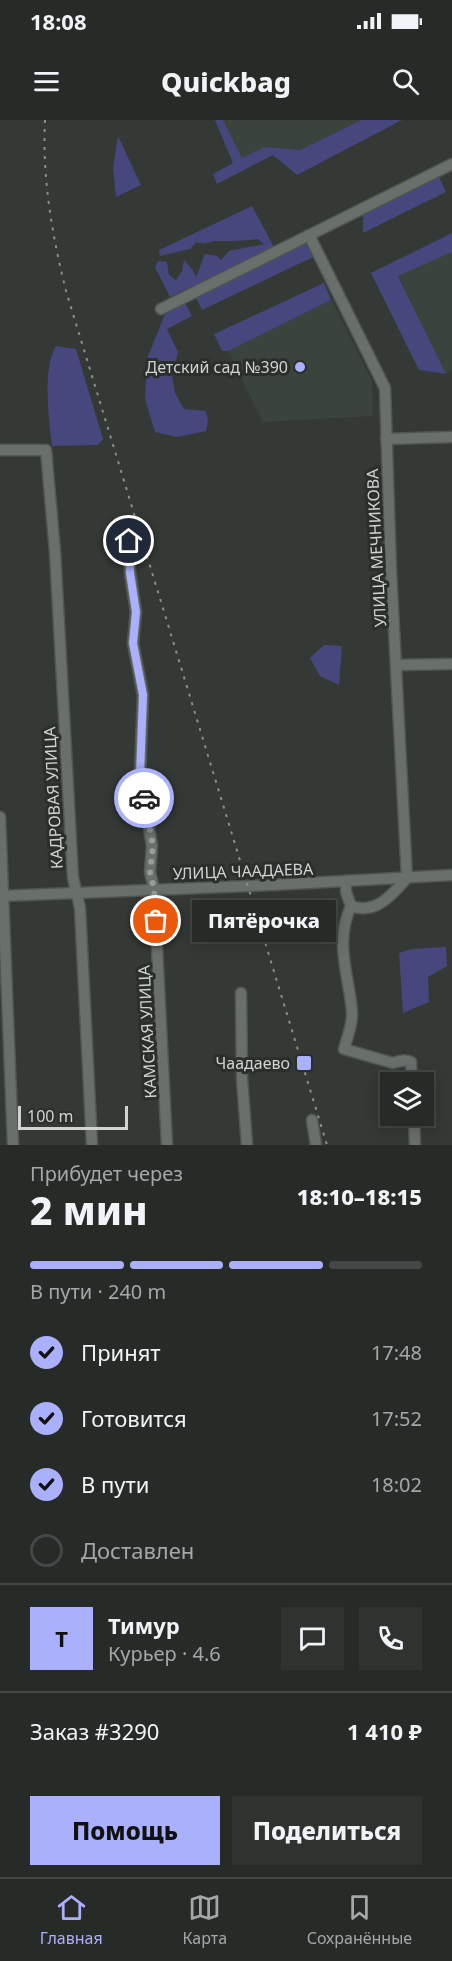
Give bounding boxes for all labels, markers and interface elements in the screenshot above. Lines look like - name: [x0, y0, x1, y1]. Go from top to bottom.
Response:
- text: 18:08: [30, 6, 87, 36]
- text: Quickbag: [161, 63, 291, 100]
- icon: menu: [30, 65, 63, 98]
- icon: search: [389, 65, 422, 98]
- place label: Детский сад №390: [146, 356, 288, 378]
- marker: Детский сад №390: [293, 360, 307, 374]
- street label: УЛИЦА МЕЧНИКОВА: [361, 467, 391, 628]
- pin: [103, 515, 154, 566]
- icon: home: [112, 524, 145, 557]
- street label: КАДРОВАЯ УЛИЦА: [38, 726, 68, 870]
- courier: [114, 768, 174, 828]
- icon: car: [128, 782, 161, 815]
- street label: УЛИЦА ЧААДАЕВА: [172, 858, 314, 884]
- pin: [130, 895, 181, 946]
- callout: Пятёрочка: [192, 900, 336, 942]
- icon: bag: [139, 904, 172, 937]
- text: Пятёрочка: [208, 907, 320, 934]
- street label: КАМСКАЯ УЛИЦА: [132, 964, 161, 1099]
- place label: Чаадаево: [215, 1052, 290, 1074]
- marker: Чаадаево: [295, 1054, 313, 1072]
- map controls: [380, 1072, 434, 1126]
- button: layers: [380, 1072, 434, 1126]
- scale bar: [18, 1103, 128, 1130]
- text: 100 m: [27, 1105, 74, 1127]
- text: Прибудет через: [30, 1160, 183, 1187]
- text: 18:10–18:15: [297, 1181, 422, 1211]
- text: 2 мин: [30, 1183, 148, 1236]
- text: В пути · 240 m: [30, 1278, 166, 1305]
- icon: check: [30, 1336, 63, 1369]
- text: Принят: [81, 1337, 161, 1367]
- text: 17:48: [371, 1339, 422, 1366]
- icon: check: [30, 1402, 63, 1435]
- text: Готовится: [81, 1403, 187, 1433]
- text: 17:52: [371, 1405, 422, 1432]
- icon: check: [30, 1468, 63, 1501]
- text: В пути: [81, 1469, 149, 1499]
- text: 18:02: [371, 1471, 422, 1498]
- text: Доставлен: [81, 1535, 194, 1565]
- button: chat: [281, 1607, 344, 1670]
- button: phone: [359, 1607, 422, 1670]
- text: Тимур: [108, 1610, 180, 1640]
- text: Т: [55, 1623, 68, 1653]
- text: Курьер · 4.6: [108, 1640, 221, 1667]
- text: Заказ #3290: [30, 1716, 159, 1746]
- text: 1 410 ₽: [347, 1716, 422, 1746]
- button: Помощь: [30, 1796, 220, 1865]
- button: Поделиться: [232, 1796, 422, 1865]
- tab: Главная: [40, 1891, 103, 1949]
- tab: Карта: [182, 1891, 227, 1949]
- tab: Сохранённые: [307, 1891, 412, 1949]

